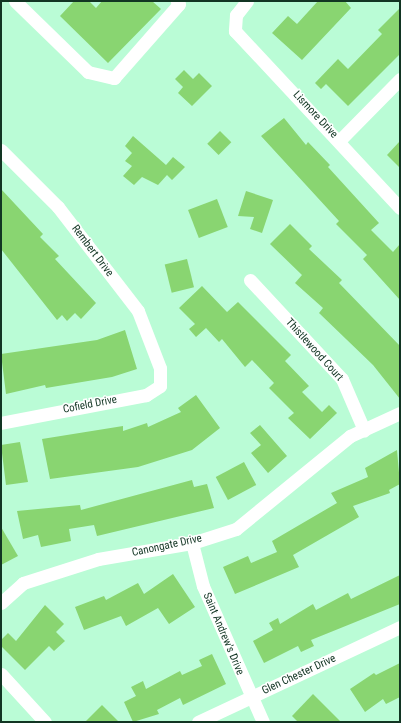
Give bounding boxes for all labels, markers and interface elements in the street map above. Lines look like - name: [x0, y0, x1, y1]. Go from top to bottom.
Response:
- street label: Lismore Drive: [290, 89, 340, 141]
- street label: Rembert Drive: [68, 223, 116, 279]
- street label: Thistlewood Court: [282, 316, 346, 384]
- street label: Cofield Drive: [62, 393, 118, 417]
- street label: Canongate Drive: [131, 532, 203, 560]
- street label: Saint Andrew's Drive: [200, 591, 246, 677]
- street label: Glen Chester Drive: [260, 652, 338, 698]

